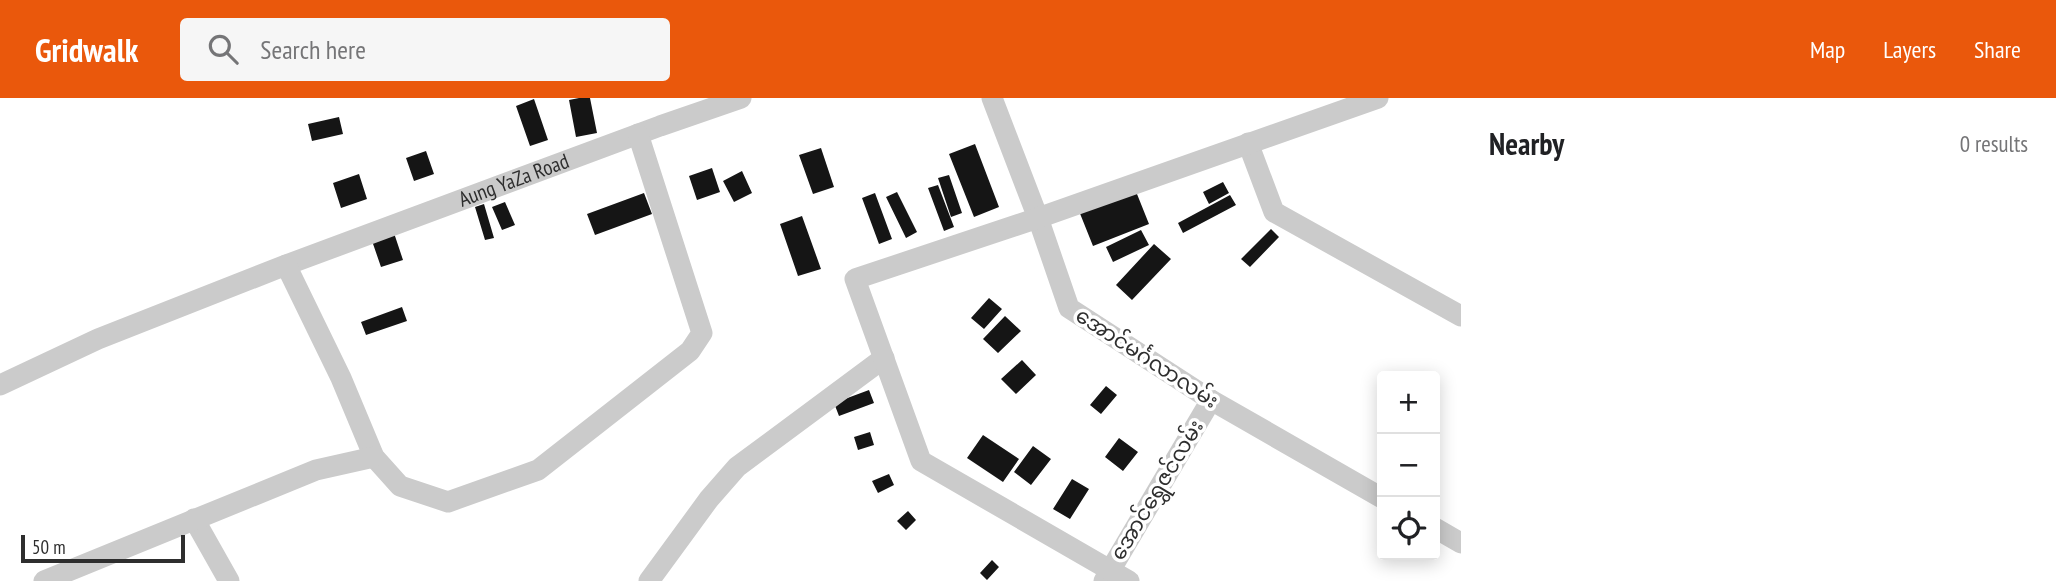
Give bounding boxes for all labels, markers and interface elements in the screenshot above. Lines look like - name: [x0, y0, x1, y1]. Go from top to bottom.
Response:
- search box: [180, 18, 670, 81]
- text: Gridwalk: [35, 28, 138, 71]
- icon: search: [204, 30, 242, 68]
- text: Search here: [260, 33, 366, 66]
- text: Map: [1810, 34, 1845, 65]
- text: Layers: [1883, 34, 1936, 65]
- text: Share: [1974, 34, 2021, 65]
- text: Nearby: [1489, 124, 1564, 163]
- text: 0 results: [1960, 129, 2028, 158]
- street label: Aung YaZa Road: [455, 147, 573, 213]
- street label: အောင်မင်္ဂလာလမ်း: [1071, 300, 1225, 414]
- map controls: [1377, 371, 1440, 560]
- button: +: [1377, 371, 1440, 434]
- street label: အောင်ရွှေဇင်လမ်း: [1102, 414, 1213, 567]
- button: −: [1377, 434, 1440, 497]
- button: locate: [1377, 497, 1440, 560]
- scale bar: [21, 532, 186, 564]
- text: 50 m: [32, 535, 66, 559]

